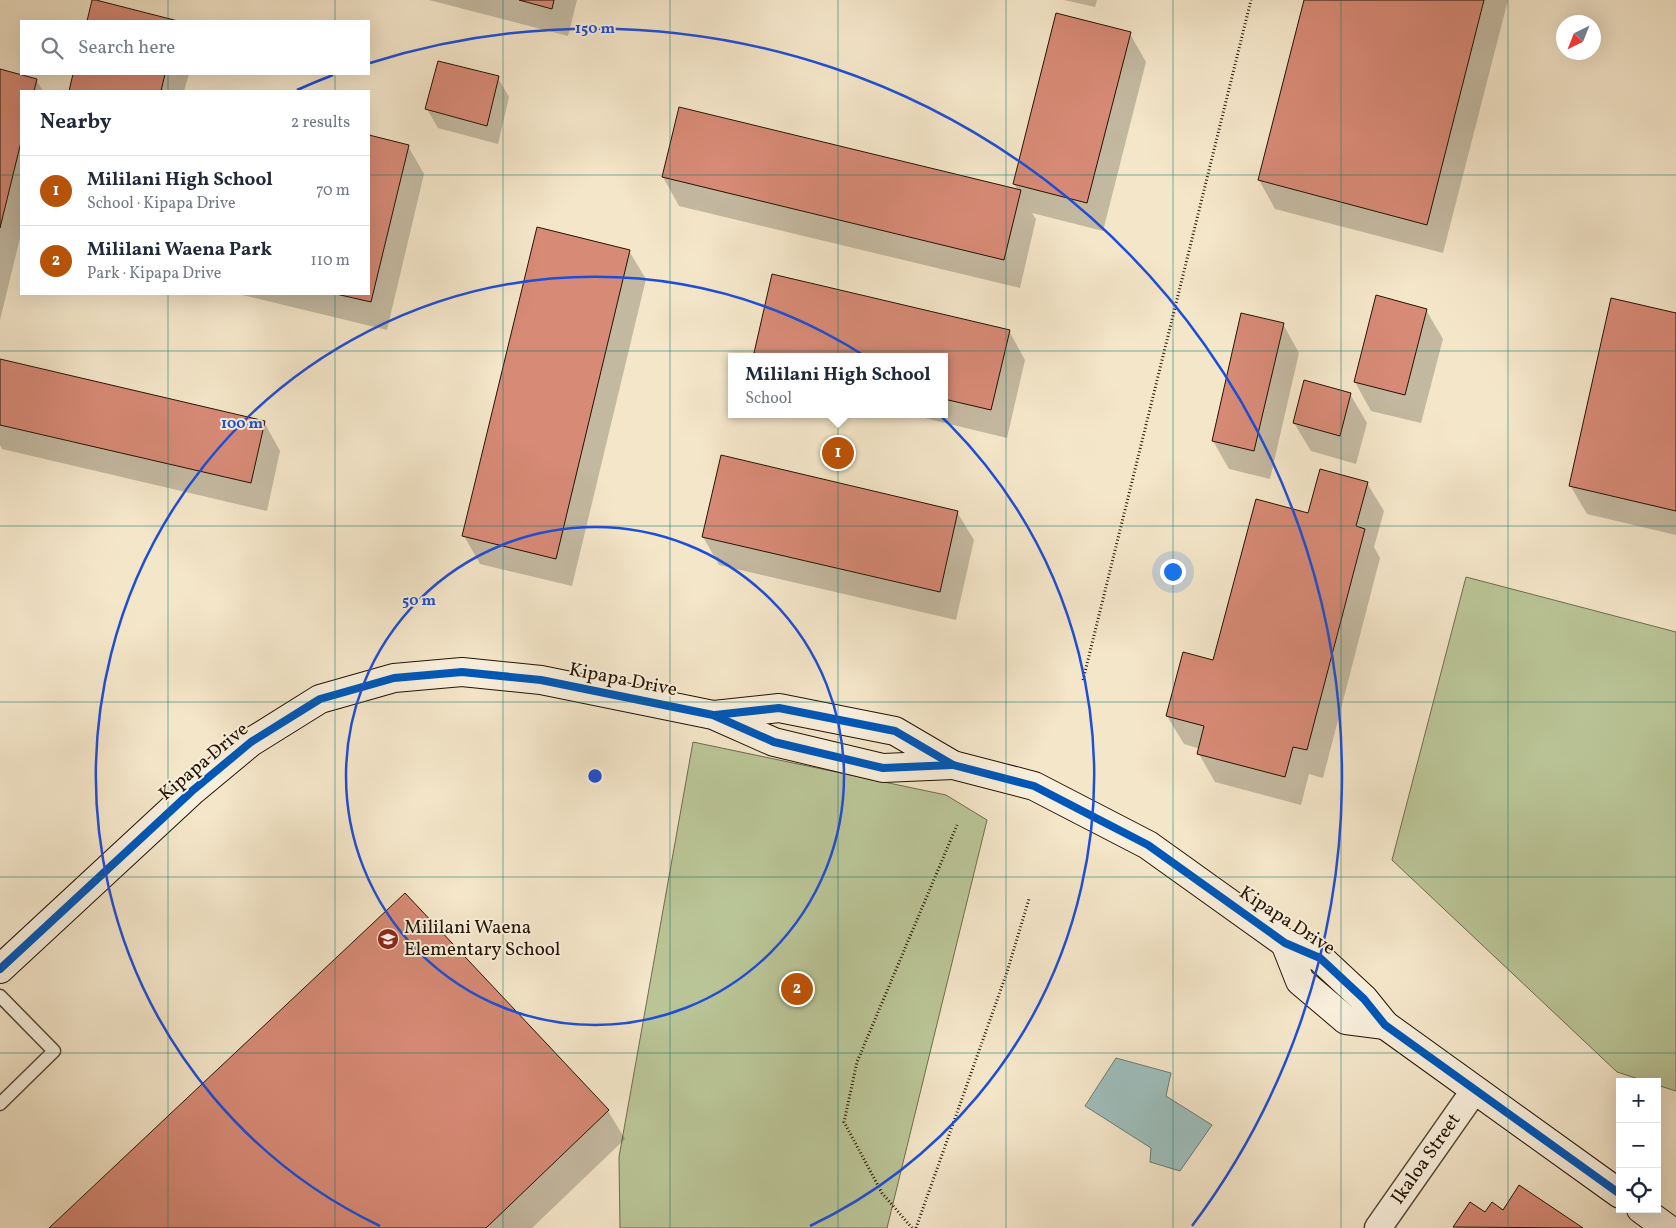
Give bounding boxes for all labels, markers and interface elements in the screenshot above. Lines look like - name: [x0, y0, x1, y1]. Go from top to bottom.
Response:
- north arrow: [1556, 15, 1601, 60]
- text: 150 m: [575, 19, 615, 40]
- search box: [20, 20, 370, 75]
- icon: search: [38, 34, 66, 62]
- text: Search here: [78, 35, 175, 61]
- text: Nearby: [40, 108, 111, 137]
- text: 2 results: [291, 112, 350, 134]
- text: Mililani High School: [87, 167, 273, 193]
- text: 1: [53, 180, 59, 202]
- text: 70 m: [316, 180, 350, 202]
- text: School · Kipapa Drive: [87, 193, 236, 215]
- text: Mililani Waena Park: [87, 237, 272, 263]
- text: 2: [52, 250, 60, 272]
- text: 110 m: [311, 250, 350, 272]
- text: Park · Kipapa Drive: [87, 263, 221, 285]
- popup: [728, 353, 948, 418]
- text: Mililani High School: [745, 362, 931, 388]
- text: School: [745, 388, 792, 410]
- text: 100 m: [221, 414, 264, 435]
- pin: 1: [822, 434, 854, 472]
- your location: [1160, 559, 1186, 585]
- text: 50 m: [402, 591, 436, 612]
- street label: Kipapa Drive: [567, 657, 679, 703]
- street label: Kipapa Drive: [154, 717, 254, 807]
- centre of rings: [586, 767, 604, 785]
- street label: Kipapa Drive: [1234, 880, 1340, 962]
- place label: Mililani Waena Elementary School: [404, 915, 561, 963]
- school or university icon: Mililani Waena Elementary School: [376, 927, 400, 951]
- pin: 2: [781, 970, 813, 1008]
- map controls: [1616, 1078, 1661, 1213]
- button: +: [1616, 1078, 1661, 1123]
- street label: Ikaloa Street: [1385, 1108, 1467, 1210]
- button: −: [1616, 1123, 1661, 1168]
- button: locate: [1616, 1168, 1661, 1213]

